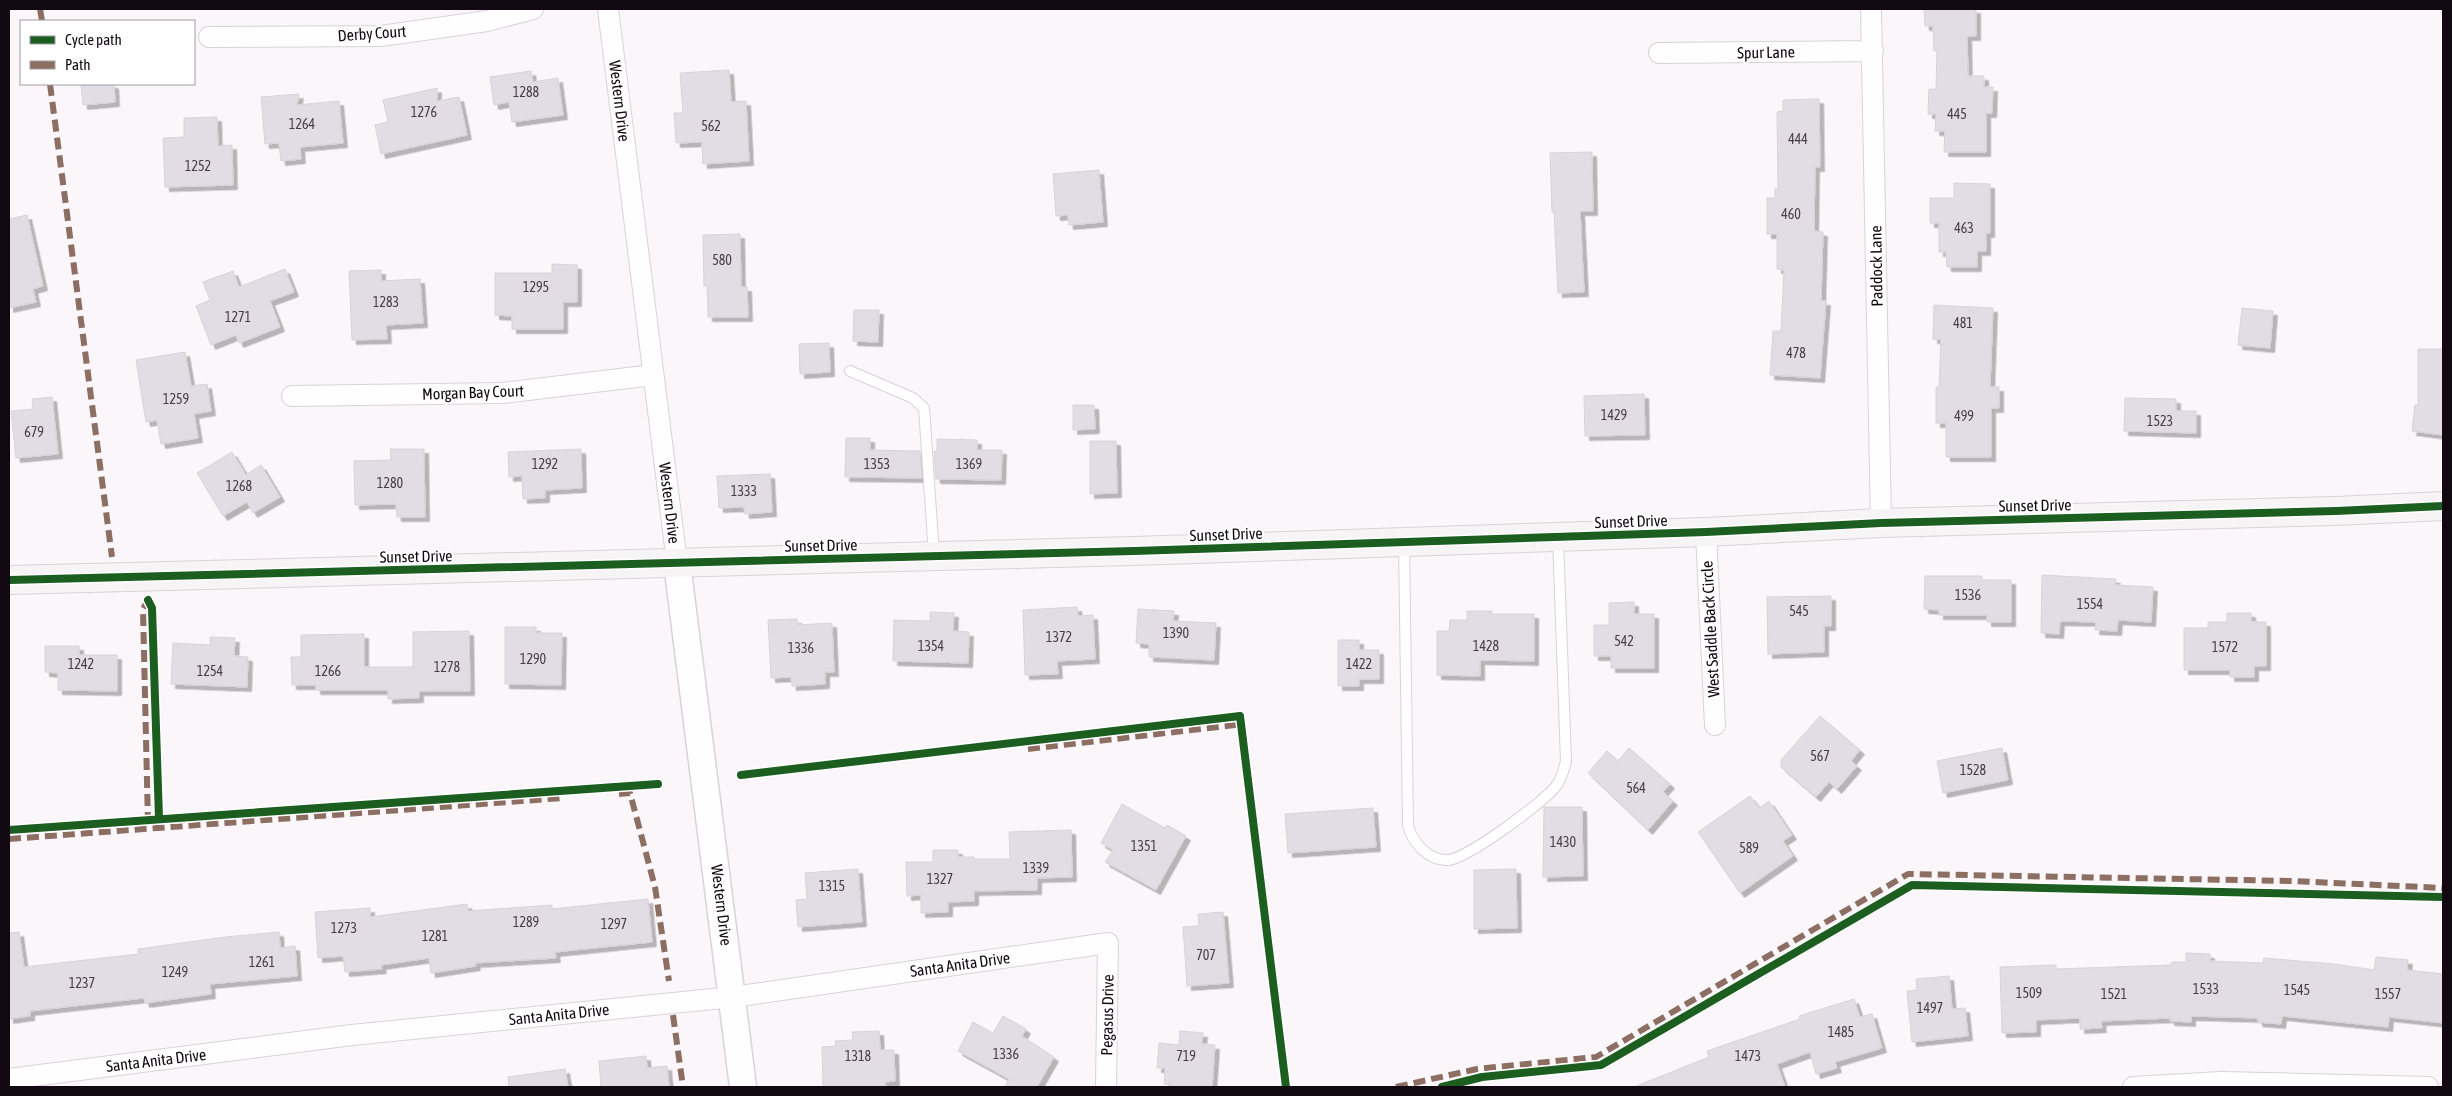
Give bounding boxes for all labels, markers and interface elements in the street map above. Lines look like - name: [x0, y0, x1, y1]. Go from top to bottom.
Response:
- legend: [20, 20, 195, 85]
- street label: Derby Court: [337, 22, 407, 45]
- text: Cycle path: [65, 31, 122, 48]
- street label: Spur Lane: [1737, 42, 1795, 63]
- text: Path: [65, 56, 91, 73]
- street label: Western Drive: [606, 59, 634, 143]
- house number: 1288: [513, 84, 540, 100]
- house number: 1276: [411, 104, 438, 120]
- house number: 445: [1947, 106, 1967, 122]
- house number: 1264: [289, 116, 316, 132]
- house number: 562: [701, 118, 721, 134]
- house number: 444: [1788, 131, 1808, 147]
- house number: 1252: [185, 158, 211, 174]
- house number: 460: [1781, 206, 1801, 222]
- house number: 463: [1954, 220, 1974, 236]
- street label: Paddock Lane: [1866, 225, 1886, 307]
- house number: 580: [712, 252, 732, 268]
- house number: 1295: [523, 279, 549, 295]
- house number: 1283: [373, 294, 399, 310]
- house number: 1271: [225, 309, 251, 325]
- house number: 481: [1953, 315, 1973, 331]
- house number: 478: [1786, 345, 1806, 361]
- street label: Morgan Bay Court: [422, 381, 525, 404]
- house number: 1259: [163, 391, 189, 407]
- house number: 1429: [1601, 407, 1627, 423]
- house number: 499: [1954, 408, 1974, 424]
- house number: 1523: [2147, 413, 2173, 429]
- house number: 679: [24, 424, 44, 440]
- house number: 1292: [532, 456, 558, 472]
- house number: 1353: [864, 456, 890, 472]
- house number: 1369: [956, 456, 982, 472]
- street label: Western Drive: [656, 461, 684, 545]
- house number: 1280: [377, 475, 404, 491]
- house number: 1268: [226, 478, 253, 494]
- house number: 1333: [731, 483, 757, 499]
- street label: Sunset Drive: [1998, 495, 2072, 515]
- street label: Sunset Drive: [1594, 511, 1668, 531]
- street label: Sunset Drive: [1189, 524, 1263, 544]
- street label: Sunset Drive: [784, 535, 858, 555]
- street label: Sunset Drive: [379, 546, 453, 566]
- street label: West Saddle Back Circle: [1697, 560, 1723, 698]
- house number: 1536: [1955, 587, 1982, 603]
- house number: 1554: [2077, 596, 2104, 612]
- house number: 545: [1789, 603, 1809, 619]
- house number: 1390: [1163, 625, 1190, 641]
- house number: 1372: [1046, 629, 1072, 645]
- house number: 542: [1614, 633, 1634, 649]
- house number: 1354: [918, 638, 945, 654]
- house number: 1428: [1473, 638, 1500, 654]
- house number: 1572: [2212, 639, 2238, 655]
- house number: 1336: [788, 640, 815, 656]
- house number: 1290: [520, 651, 547, 667]
- house number: 1242: [68, 656, 94, 672]
- house number: 1422: [1346, 656, 1372, 672]
- house number: 1278: [434, 659, 461, 675]
- house number: 1254: [197, 663, 224, 679]
- house number: 1266: [315, 663, 342, 679]
- house number: 567: [1810, 748, 1830, 764]
- house number: 1528: [1960, 762, 1987, 778]
- house number: 564: [1626, 780, 1646, 796]
- house number: 1430: [1550, 834, 1577, 850]
- house number: 1351: [1131, 838, 1157, 854]
- house number: 589: [1739, 840, 1759, 856]
- house number: 1339: [1023, 860, 1049, 876]
- street label: Western Drive: [708, 863, 736, 947]
- house number: 1327: [927, 871, 953, 887]
- house number: 1315: [819, 878, 845, 894]
- house number: 1289: [513, 914, 539, 930]
- house number: 1297: [601, 916, 627, 932]
- house number: 1273: [331, 920, 357, 936]
- house number: 1281: [422, 928, 448, 944]
- house number: 707: [1196, 947, 1216, 963]
- street label: Santa Anita Drive: [909, 948, 1011, 980]
- house number: 1261: [249, 954, 275, 970]
- house number: 1249: [162, 964, 188, 980]
- street label: Pegasus Drive: [1097, 974, 1118, 1056]
- house number: 1237: [69, 975, 95, 991]
- house number: 1533: [2193, 981, 2219, 997]
- house number: 1545: [2284, 982, 2310, 998]
- house number: 1509: [2016, 985, 2042, 1001]
- house number: 1521: [2101, 986, 2127, 1002]
- house number: 1557: [2375, 986, 2401, 1002]
- street label: Santa Anita Drive: [508, 1000, 610, 1028]
- house number: 1497: [1917, 1000, 1943, 1016]
- house number: 1485: [1828, 1024, 1854, 1040]
- street label: Santa Anita Drive: [105, 1045, 207, 1075]
- house number: 1336: [993, 1046, 1020, 1062]
- house number: 1318: [845, 1048, 872, 1064]
- house number: 719: [1176, 1048, 1196, 1064]
- house number: 1473: [1735, 1048, 1761, 1064]

